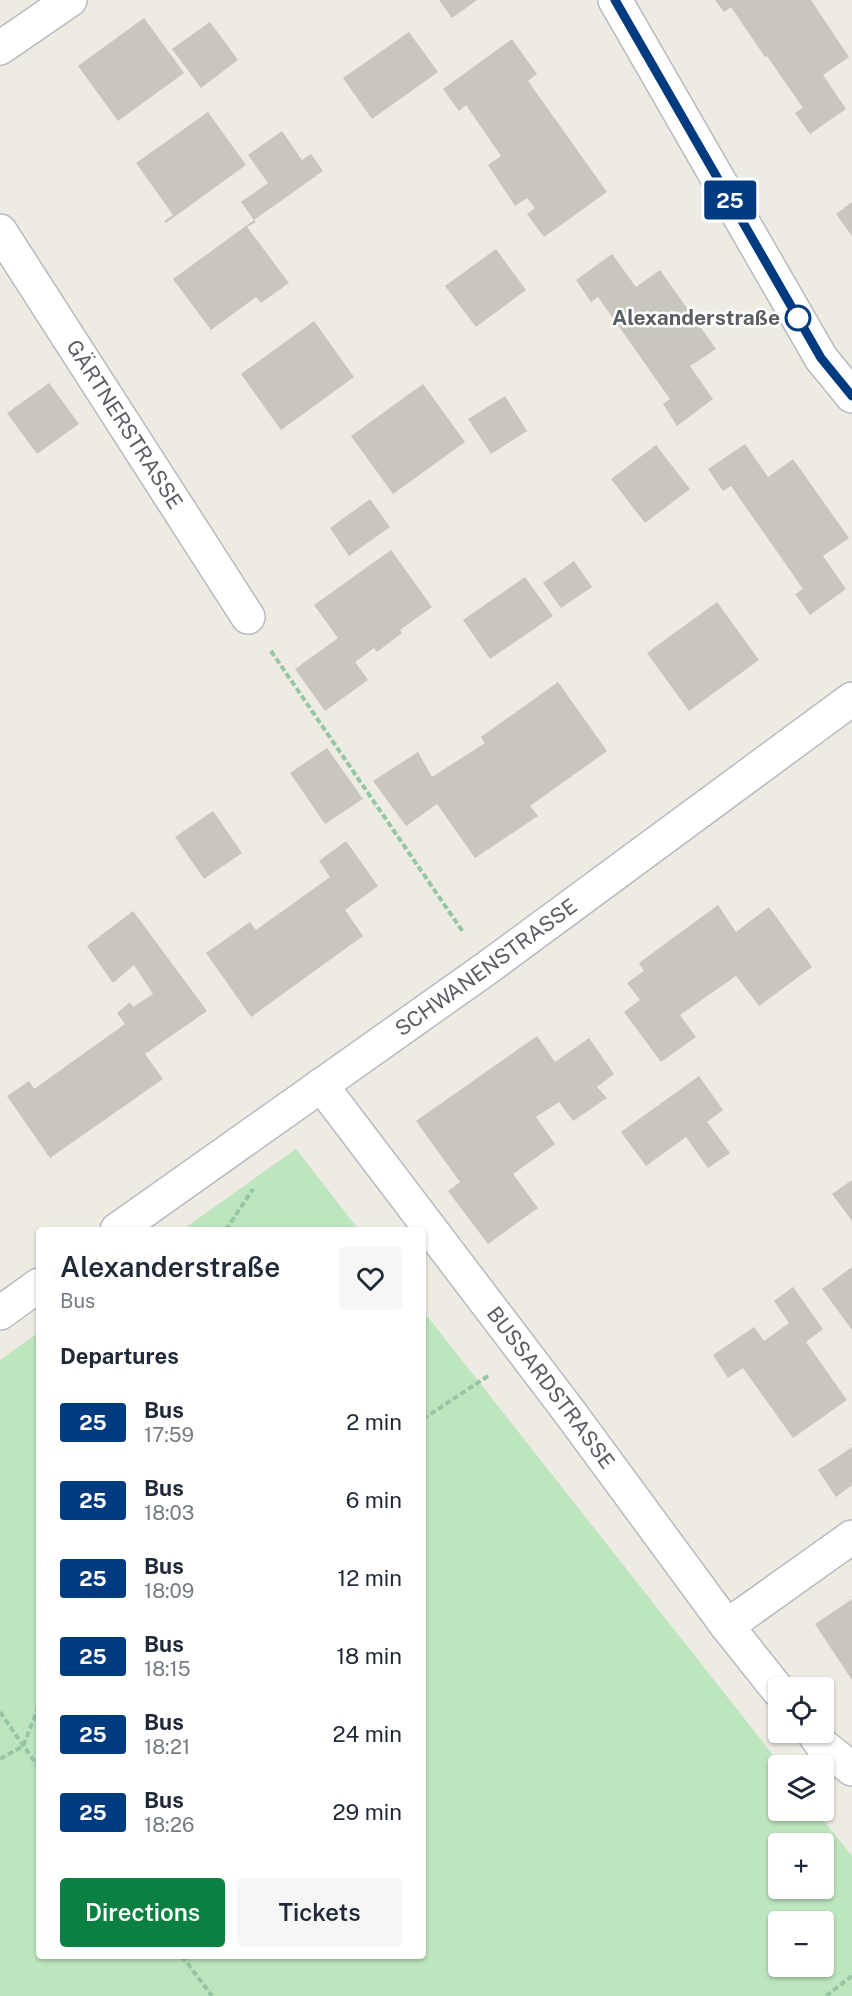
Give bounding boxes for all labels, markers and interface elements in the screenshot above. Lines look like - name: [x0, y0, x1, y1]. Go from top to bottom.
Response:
- line badge: 25: [703, 180, 757, 220]
- text: 25: [716, 188, 744, 213]
- place label: Alexanderstraße: [612, 305, 780, 330]
- marker: Alexanderstraße: [785, 305, 811, 331]
- street label: GÄRTNERSTRASSE: [61, 335, 188, 513]
- street label: SCHWANENSTRASSE: [390, 893, 582, 1041]
- button: heart: [339, 1247, 402, 1310]
- text: Alexanderstraße: [60, 1250, 280, 1283]
- text: Bus: [60, 1289, 95, 1313]
- street label: BUSSARDSTRASSE: [482, 1301, 620, 1474]
- text: Departures: [60, 1343, 179, 1369]
- text: Bus: [144, 1397, 184, 1423]
- text: 2 min: [346, 1409, 402, 1435]
- text: 25: [79, 1410, 107, 1435]
- text: 17:59: [144, 1423, 194, 1447]
- text: Bus: [144, 1475, 184, 1501]
- text: 6 min: [346, 1487, 402, 1513]
- text: 25: [79, 1488, 107, 1513]
- text: 18:03: [144, 1501, 194, 1525]
- text: Bus: [144, 1553, 184, 1579]
- text: 12 min: [337, 1565, 402, 1591]
- text: 25: [79, 1566, 107, 1591]
- text: 18:09: [144, 1579, 194, 1603]
- text: Bus: [144, 1631, 184, 1657]
- text: 18 min: [336, 1643, 402, 1669]
- text: 25: [79, 1644, 107, 1669]
- text: 18:15: [144, 1657, 191, 1681]
- map controls: [768, 1677, 834, 1977]
- button: locate: [768, 1677, 834, 1743]
- text: Bus: [144, 1709, 184, 1735]
- text: 24 min: [332, 1721, 402, 1747]
- text: 25: [79, 1722, 107, 1747]
- text: 18:21: [144, 1735, 190, 1759]
- button: layers: [768, 1755, 834, 1821]
- text: Bus: [144, 1787, 184, 1813]
- text: 29 min: [332, 1799, 402, 1825]
- text: 25: [79, 1800, 107, 1825]
- text: 18:26: [144, 1813, 194, 1837]
- button: +: [768, 1833, 834, 1899]
- button: Directions: [60, 1878, 225, 1947]
- button: Tickets: [237, 1878, 402, 1947]
- button: −: [768, 1911, 834, 1977]

